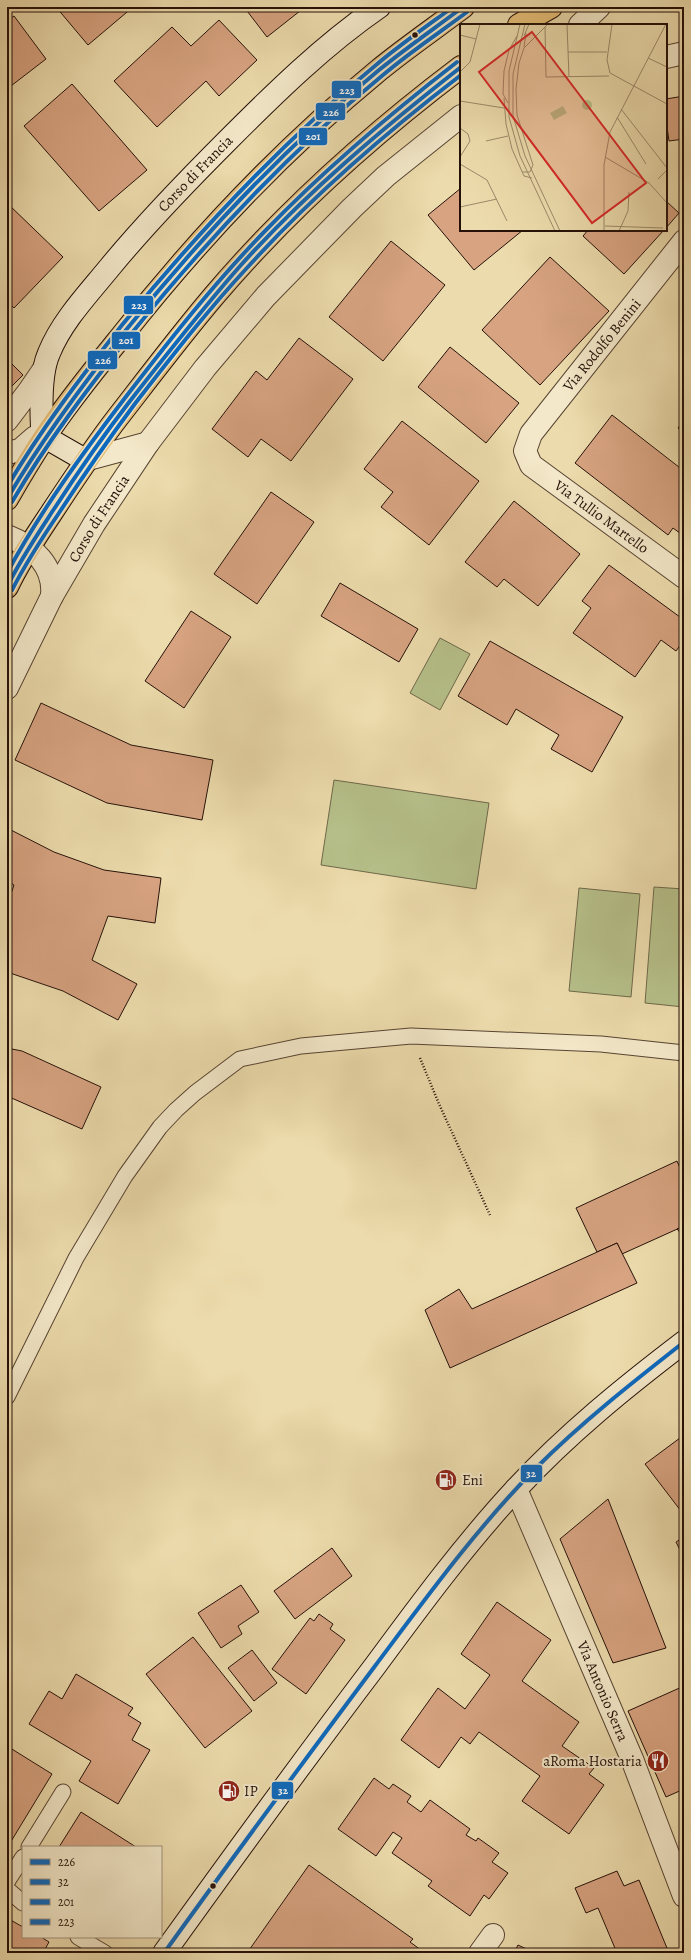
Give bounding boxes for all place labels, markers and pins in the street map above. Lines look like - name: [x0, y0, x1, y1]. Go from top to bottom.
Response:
- unlabelled marker: [410, 30, 420, 40]
- fuel station icon: Eni: [433, 1467, 459, 1493]
- place label: Eni: [462, 1470, 483, 1490]
- restaurant icon: aRoma Hostaria: [645, 1748, 671, 1774]
- place label: aRoma Hostaria: [543, 1751, 642, 1771]
- fuel station icon: IP: [216, 1778, 242, 1804]
- place label: IP: [244, 1781, 258, 1801]
- unlabelled marker: [208, 1881, 218, 1891]

